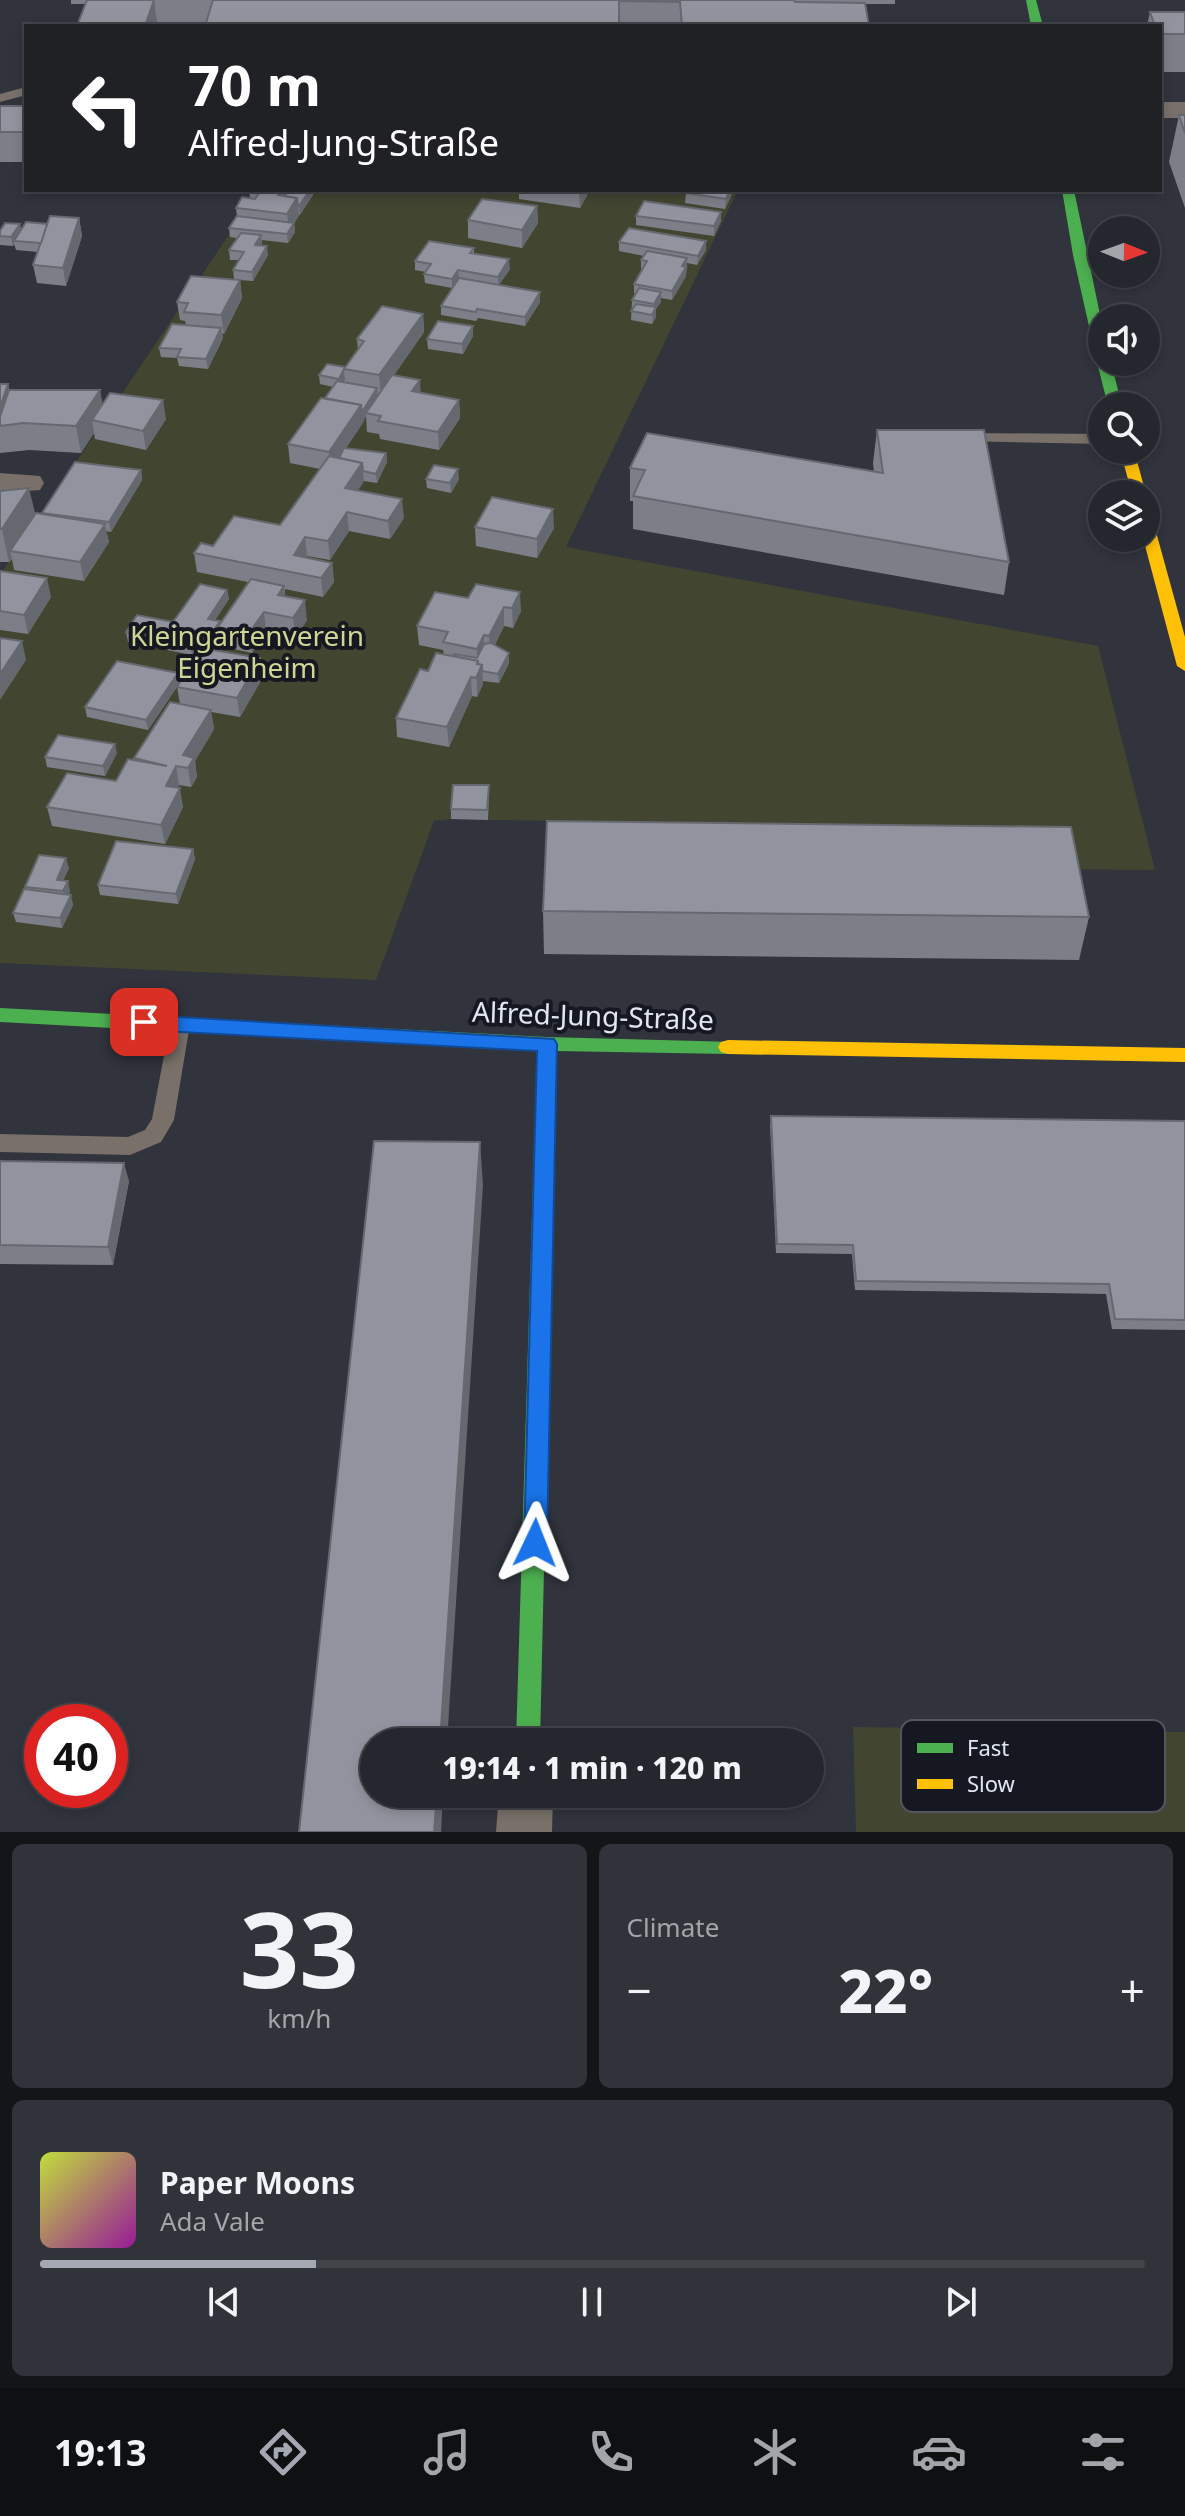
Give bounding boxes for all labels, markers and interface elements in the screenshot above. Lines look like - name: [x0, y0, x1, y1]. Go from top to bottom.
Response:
- text: 70 m: [188, 46, 321, 122]
- icon: left: [56, 56, 160, 160]
- text: Alfred-Jung-Straße: [188, 118, 499, 167]
- north arrow: [1088, 216, 1160, 288]
- map controls: [1088, 216, 1160, 552]
- button: sound: [1088, 304, 1160, 376]
- button: search: [1088, 392, 1160, 464]
- button: layers: [1088, 480, 1160, 552]
- park label: Kleingartenverein Eigenheim: [130, 616, 364, 686]
- pin: [110, 988, 178, 1056]
- street label: Alfred-Jung-Straße: [471, 992, 715, 1038]
- icon: arrive: [122, 1000, 166, 1044]
- position arrow: [493, 1501, 577, 1585]
- speed limit sign: 40: [24, 1704, 128, 1808]
- legend: [901, 1720, 1165, 1812]
- text: Fast: [967, 1732, 1009, 1762]
- text: 19:14 · 1 min · 120 m: [442, 1747, 742, 1788]
- text: Slow: [967, 1768, 1016, 1798]
- text: 33: [240, 1877, 359, 2018]
- text: Climate: [627, 1909, 719, 1945]
- text: 22°: [838, 1949, 933, 2031]
- text: −: [627, 1960, 652, 2020]
- text: +: [1120, 1960, 1145, 2020]
- text: km/h: [267, 2000, 331, 2036]
- text: Paper Moons: [160, 2162, 355, 2203]
- text: Ada Vale: [160, 2203, 265, 2239]
- icon: previous: [202, 2280, 246, 2324]
- icon: pause: [570, 2280, 614, 2324]
- icon: next: [939, 2280, 983, 2324]
- icon: directions: [255, 2424, 311, 2480]
- icon: music: [419, 2424, 475, 2480]
- icon: phone: [583, 2424, 639, 2480]
- icon: climate: [747, 2424, 803, 2480]
- icon: car: [911, 2424, 967, 2480]
- icon: filters: [1075, 2424, 1131, 2480]
- text: 19:13: [54, 2428, 147, 2477]

